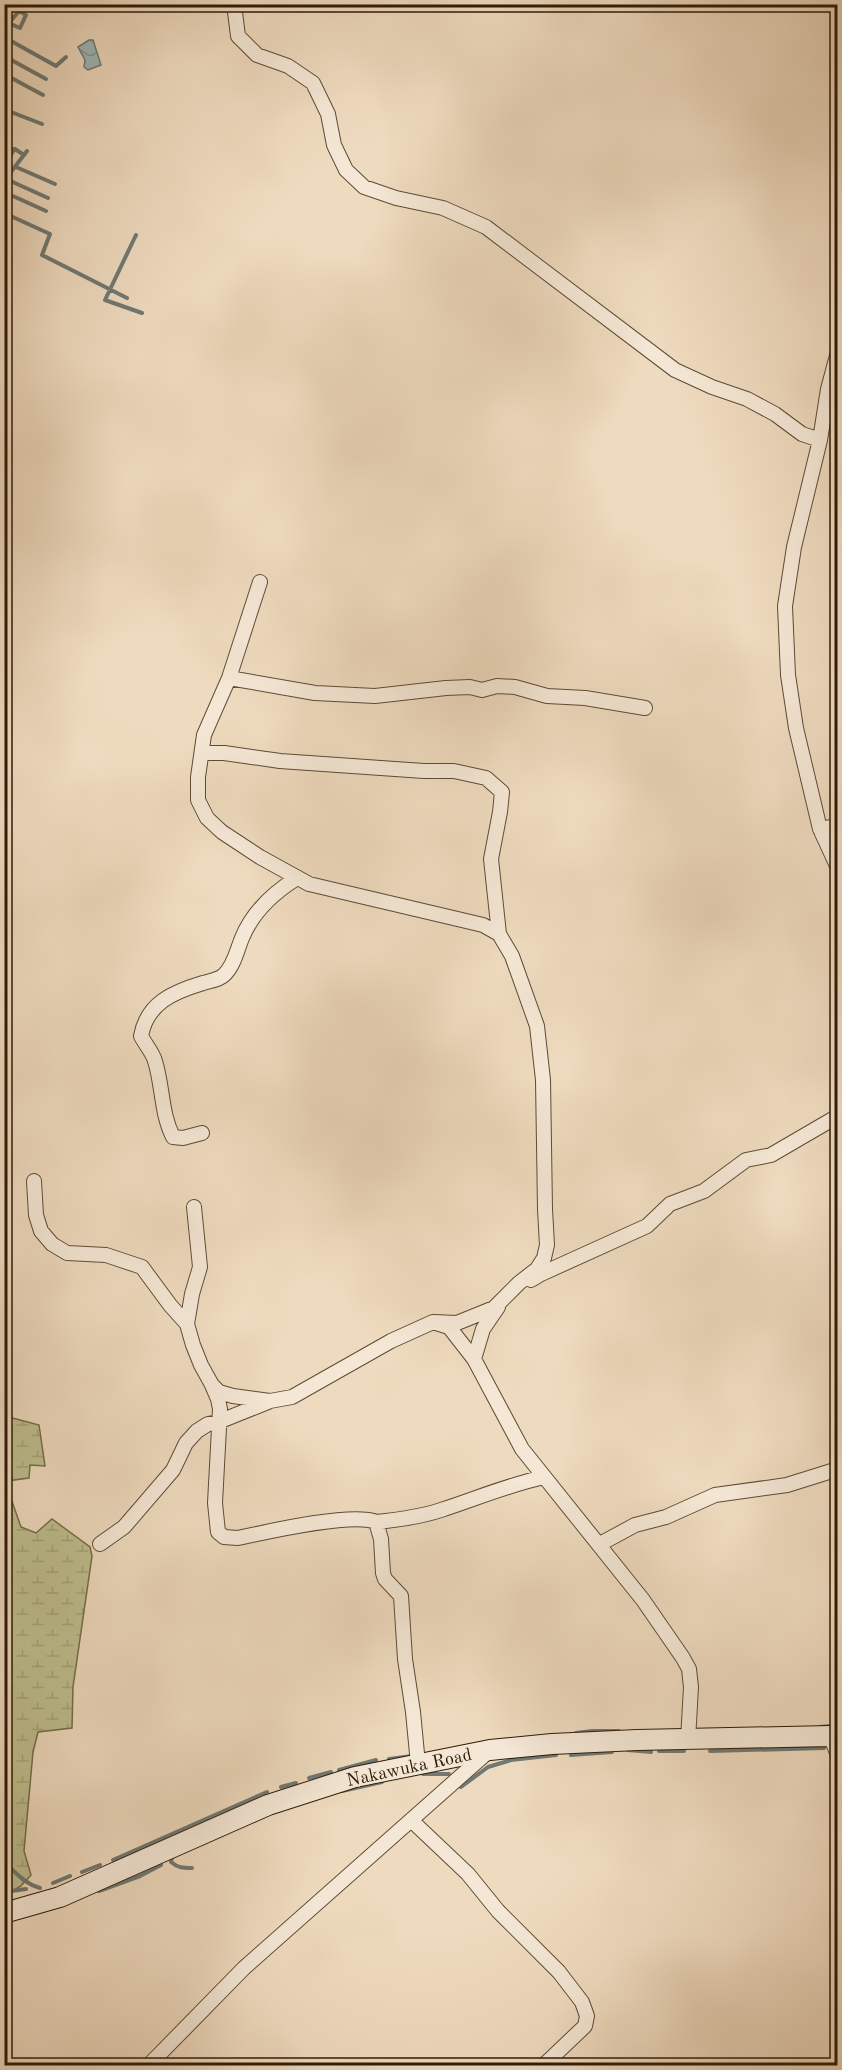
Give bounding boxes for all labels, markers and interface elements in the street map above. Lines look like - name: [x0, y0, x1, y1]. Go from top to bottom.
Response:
- street label: Nakawuka Road: [345, 1746, 473, 1790]

